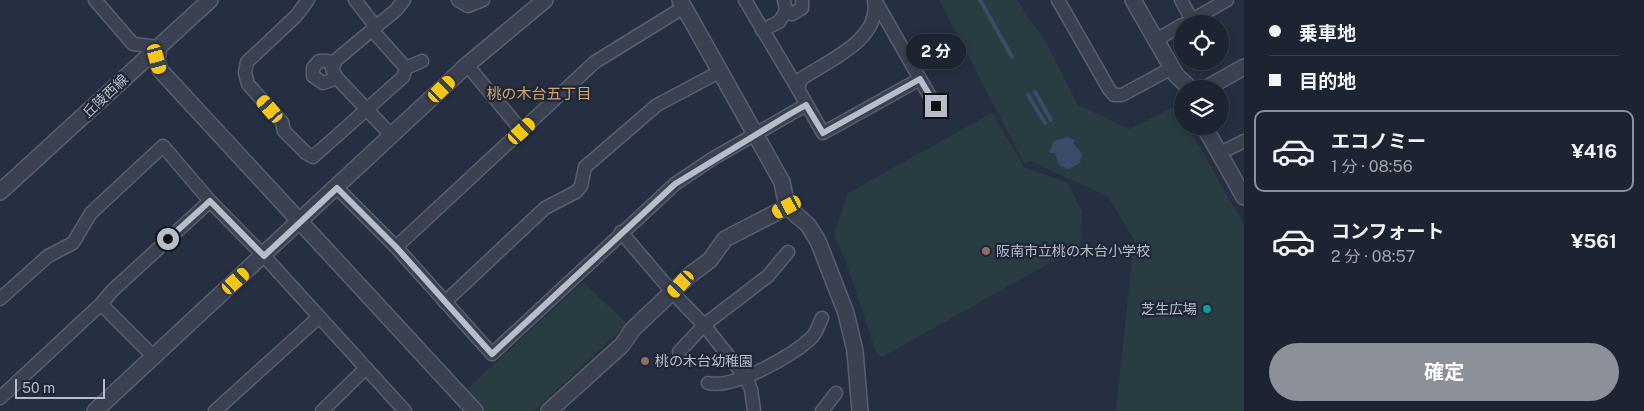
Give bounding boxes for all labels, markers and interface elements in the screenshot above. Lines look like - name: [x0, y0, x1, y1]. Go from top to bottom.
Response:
- map controls: [1174, 15, 1229, 135]
- button: locate: [1174, 15, 1229, 70]
- text: 乗車地: [1299, 22, 1356, 44]
- callout: 2 分: [906, 34, 966, 68]
- text: 2 分: [921, 42, 951, 61]
- car: [145, 43, 168, 75]
- text: 目的地: [1299, 70, 1356, 92]
- street label: 丘陵西線: [79, 71, 131, 121]
- car: [425, 73, 458, 105]
- button: layers: [1174, 80, 1229, 135]
- district label: 桃の木台五丁目: [486, 85, 592, 102]
- car: [254, 93, 285, 125]
- route end: [925, 95, 947, 117]
- car: [505, 115, 538, 147]
- icon: car: [1271, 129, 1316, 174]
- text: エコノミー: [1331, 130, 1426, 152]
- text: ¥416: [1571, 140, 1617, 162]
- text: 1 分 · 08:56: [1331, 157, 1413, 176]
- car: [770, 193, 803, 221]
- icon: car: [1271, 219, 1316, 264]
- text: コンフォート: [1331, 220, 1444, 242]
- route start: [157, 228, 179, 250]
- text: ¥561: [1571, 230, 1617, 252]
- place label: 阪南市立桃の木台小学校: [996, 243, 1150, 259]
- marker: 阪南市立桃の木台小学校: [980, 245, 992, 257]
- text: 2 分 · 08:57: [1331, 247, 1415, 266]
- car: [219, 265, 252, 297]
- car: [665, 268, 696, 300]
- place label: 芝生広場: [1141, 301, 1197, 317]
- marker: 芝生広場: [1201, 303, 1213, 315]
- button: 確定: [1269, 343, 1619, 401]
- place label: 桃の木台幼稚園: [655, 353, 753, 369]
- marker: 桃の木台幼稚園: [639, 355, 651, 367]
- scale bar: [15, 376, 105, 399]
- text: 50 m: [22, 380, 55, 396]

